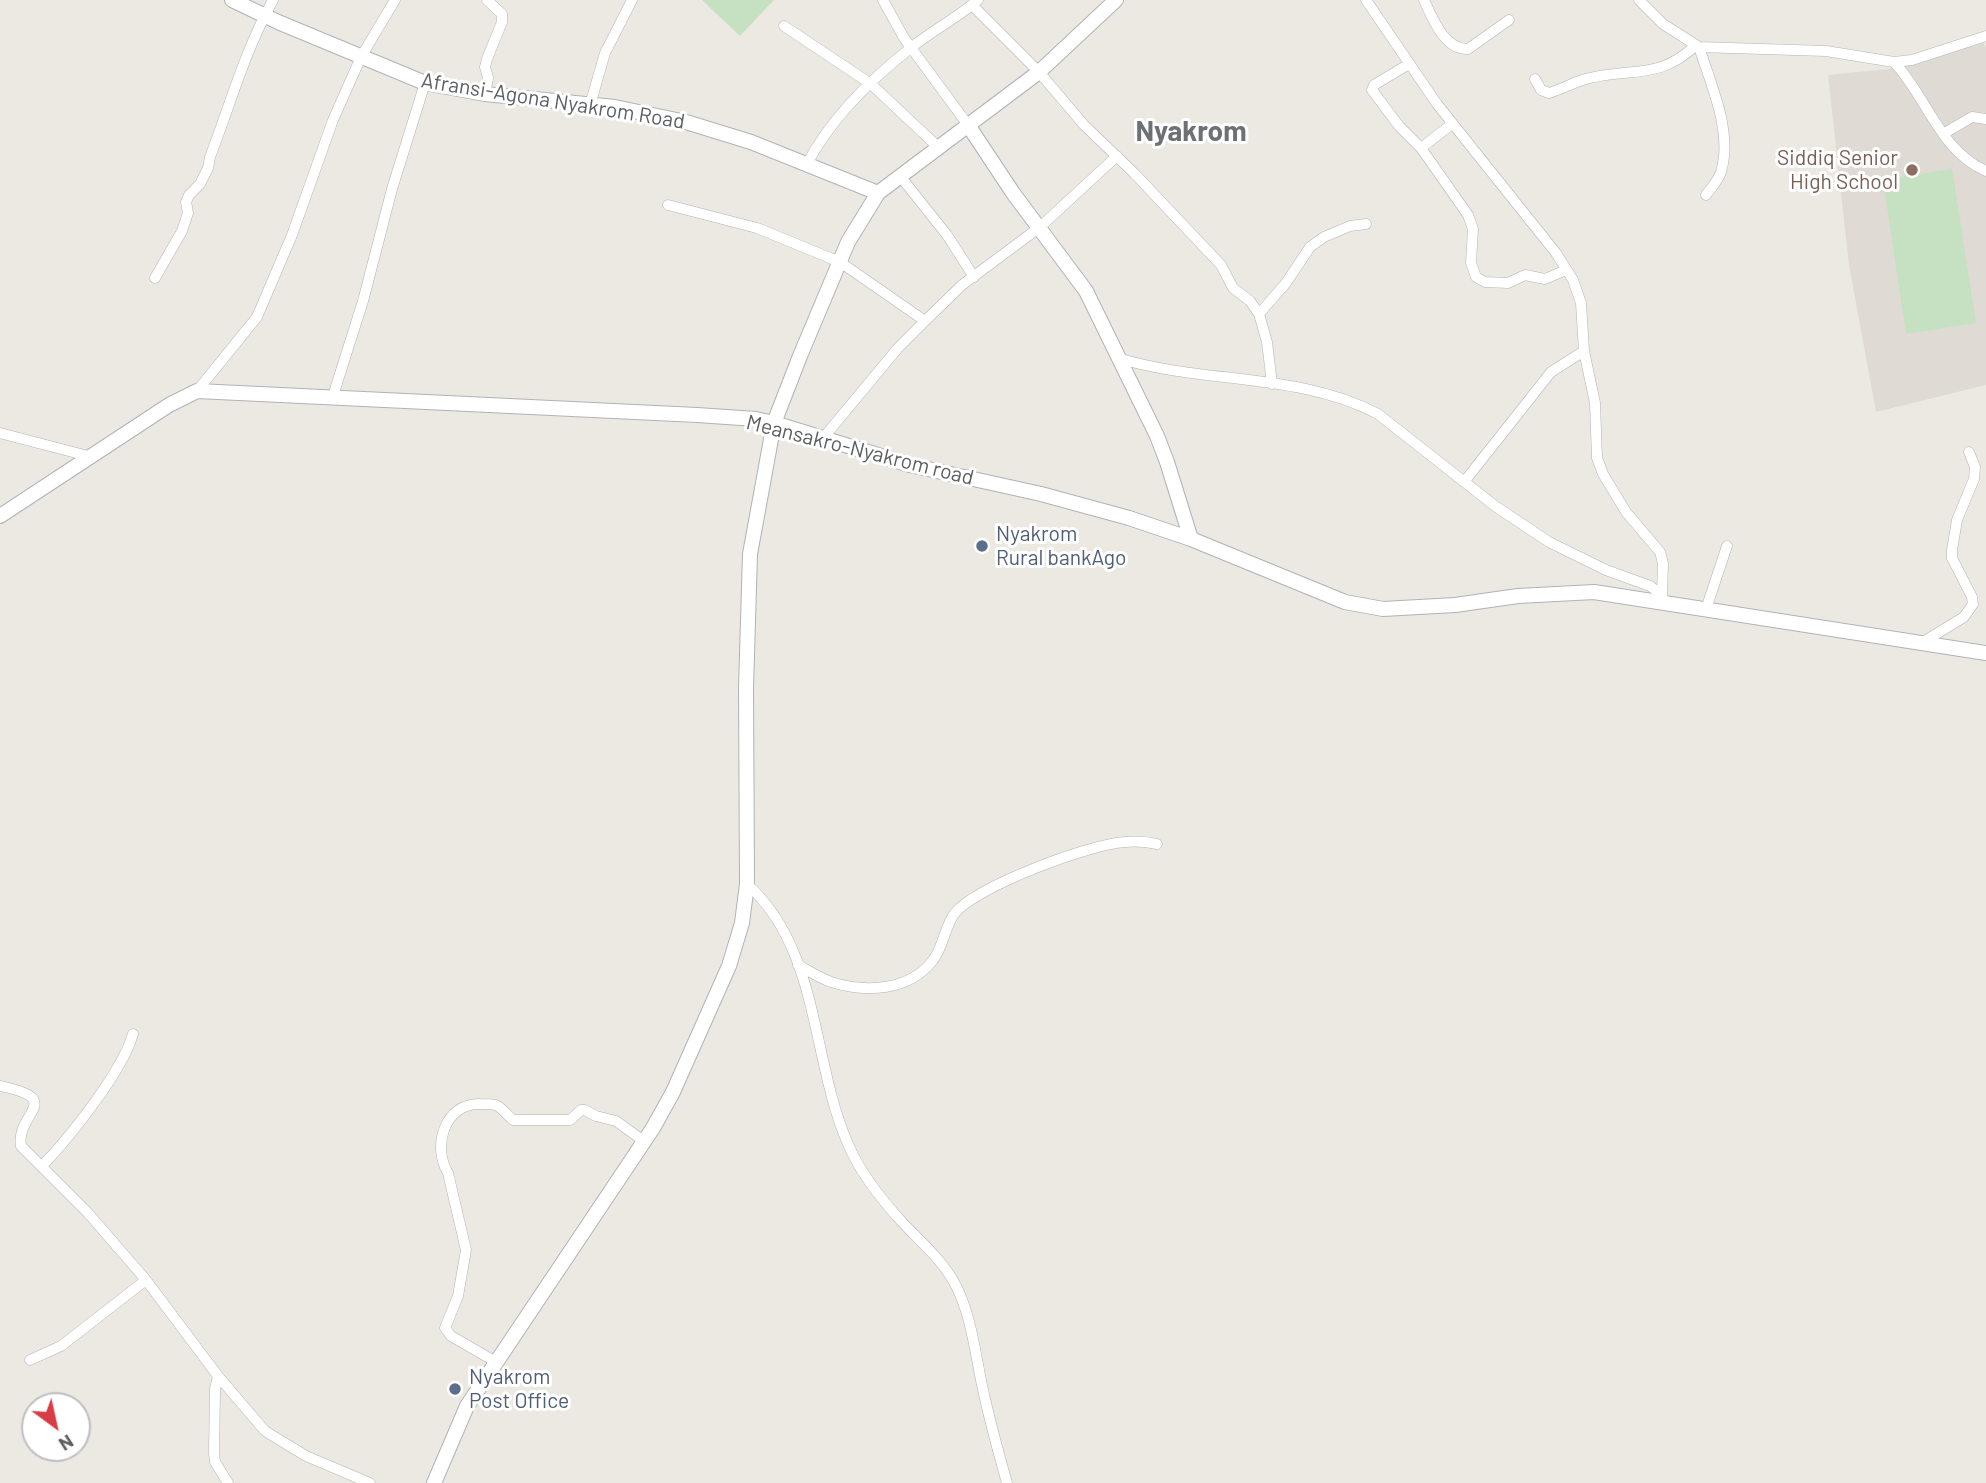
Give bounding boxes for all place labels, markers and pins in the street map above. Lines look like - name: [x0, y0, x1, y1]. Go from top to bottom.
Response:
- place label: Siddiq Senior High School: [1777, 145, 1898, 195]
- marker: Siddiq Senior High School: [1904, 162, 1920, 178]
- place label: Nyakrom Rural bankAgo: [996, 521, 1126, 571]
- marker: Nyakrom Rural bankAgo: [974, 538, 990, 554]
- place label: Nyakrom Post Office: [469, 1364, 569, 1414]
- marker: Nyakrom Post Office: [447, 1381, 463, 1397]

